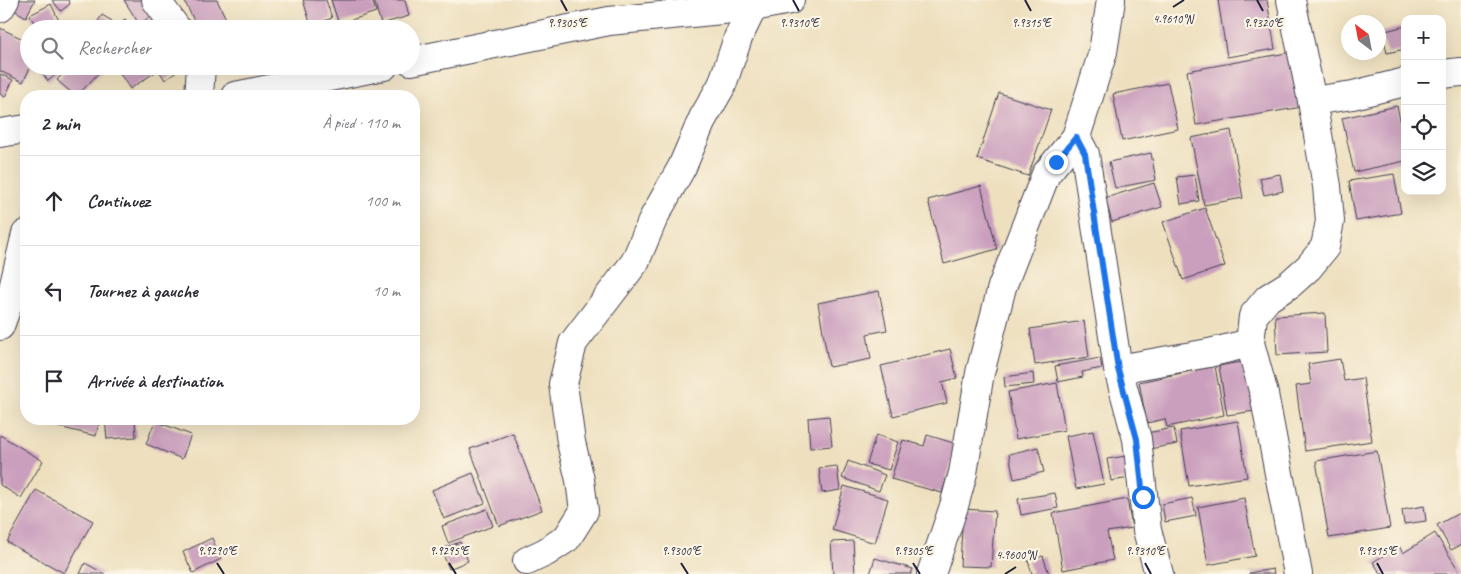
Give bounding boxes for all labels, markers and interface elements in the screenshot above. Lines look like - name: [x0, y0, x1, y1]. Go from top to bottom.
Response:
- text: 4.9610°N: [1153, 11, 1195, 27]
- text: 9.9305°E: [547, 15, 588, 31]
- text: 9.9310°E: [779, 15, 820, 31]
- text: 9.9315°E: [1011, 15, 1052, 31]
- text: 9.9320°E: [1243, 15, 1284, 31]
- north arrow: [1341, 15, 1386, 60]
- map controls: [1401, 15, 1446, 195]
- button: +: [1401, 15, 1446, 60]
- search box: [20, 20, 420, 75]
- icon: search: [38, 34, 66, 62]
- text: Rechercher: [78, 36, 151, 60]
- button: −: [1401, 60, 1446, 105]
- button: locate: [1401, 105, 1446, 150]
- text: 2 min: [40, 110, 80, 136]
- text: À pied · 110 m: [322, 113, 400, 133]
- button: layers: [1401, 150, 1446, 195]
- route end: [1045, 151, 1068, 174]
- icon: ahead: [40, 187, 68, 215]
- text: Continuez: [87, 189, 150, 213]
- text: 100 m: [366, 191, 400, 211]
- icon: left: [40, 277, 68, 305]
- text: Tournez à gauche: [87, 279, 198, 303]
- text: 10 m: [373, 281, 400, 301]
- icon: arrive: [40, 367, 68, 395]
- text: Arrivée à destination: [87, 369, 223, 393]
- route start: [1132, 486, 1155, 509]
- text: 9.9290°E: [197, 543, 238, 559]
- text: 9.9295°E: [429, 543, 470, 559]
- text: 9.9300°E: [661, 543, 702, 559]
- text: 9.9305°E: [893, 543, 934, 559]
- text: 9.9310°E: [1125, 543, 1166, 559]
- text: 9.9315°E: [1357, 543, 1398, 559]
- text: 4.9600°N: [996, 547, 1038, 563]

